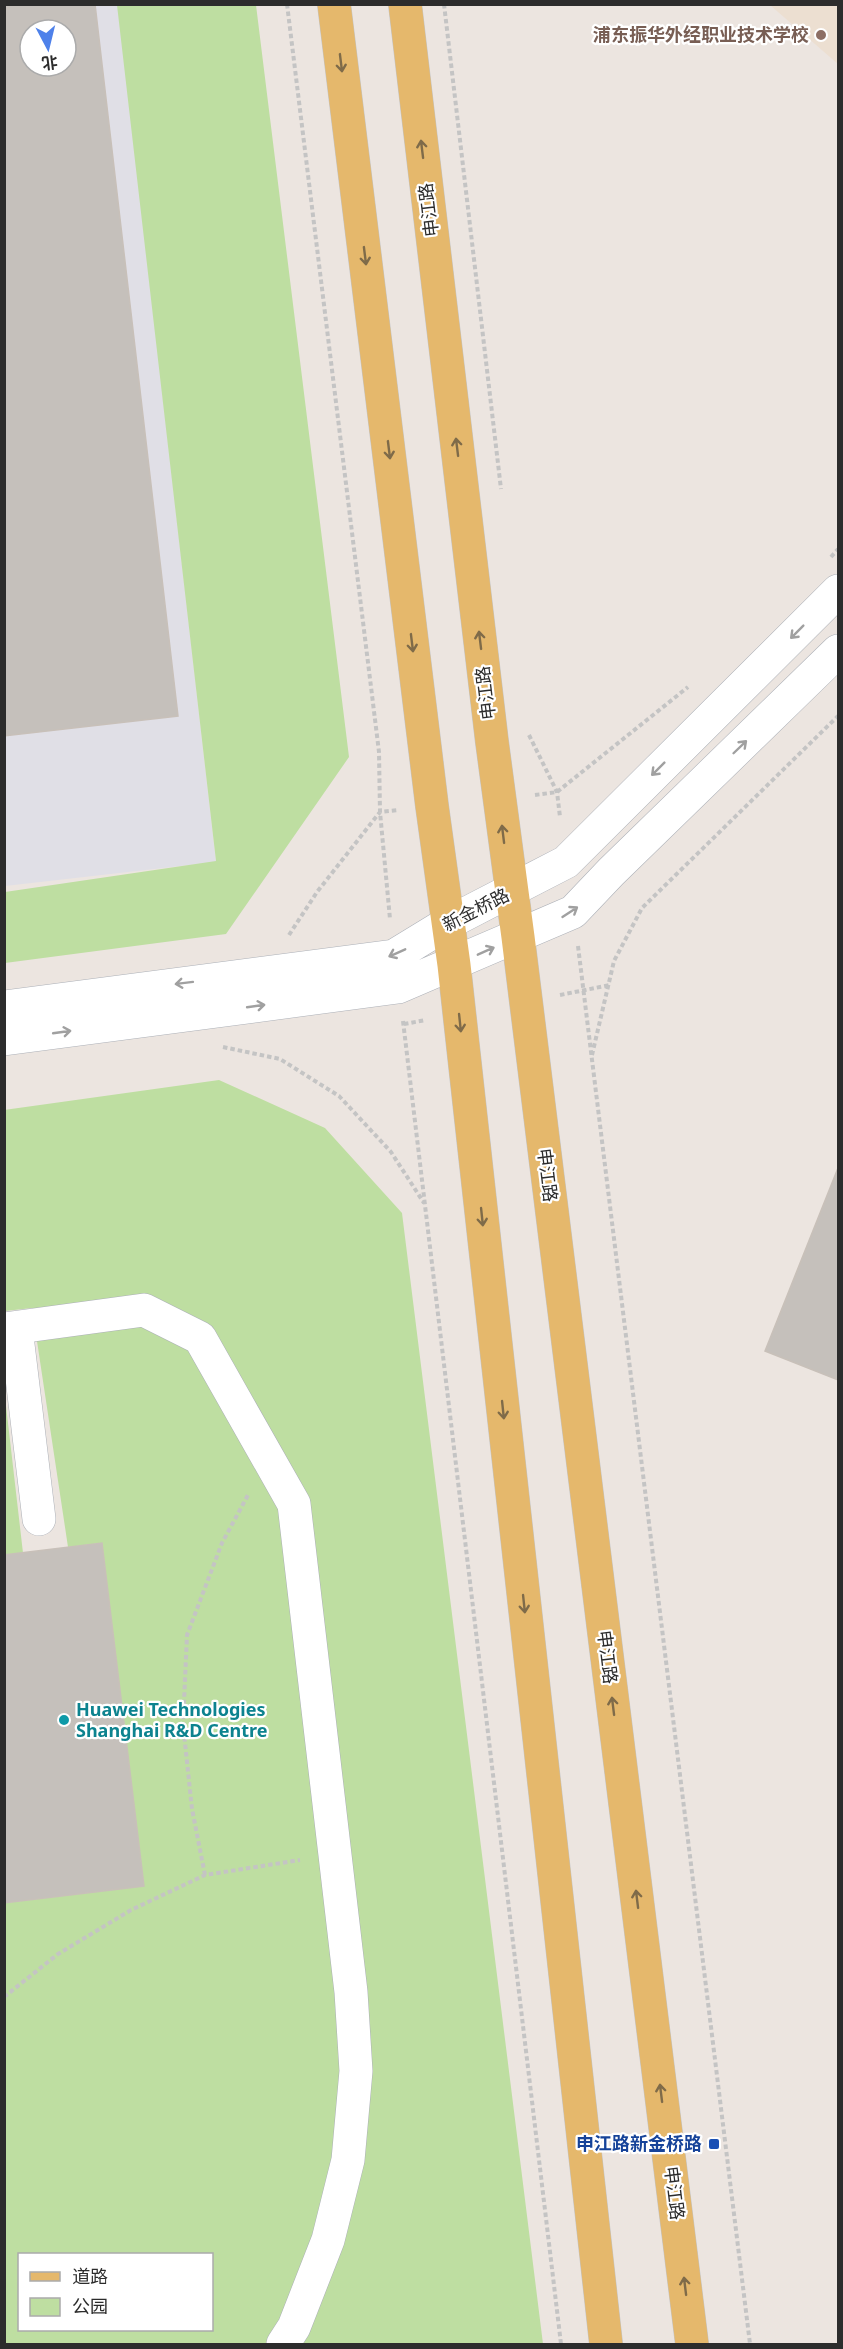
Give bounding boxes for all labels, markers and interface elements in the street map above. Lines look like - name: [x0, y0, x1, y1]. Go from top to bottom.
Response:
- north arrow: [18, 18, 78, 78]
- place label: 浦东振华外经职业技术学校: [593, 22, 809, 46]
- marker: 浦东振华外经职业技术学校: [814, 28, 828, 42]
- text: 北: [41, 51, 59, 75]
- one-way arrow: [336, 52, 347, 72]
- one-way arrow: [416, 139, 427, 159]
- street label: 申江路: [413, 182, 443, 238]
- one-way arrow: [360, 246, 371, 266]
- one-way arrow: [451, 437, 462, 457]
- one-way arrow: [383, 439, 394, 459]
- one-way arrow: [789, 625, 804, 639]
- one-way arrow: [474, 631, 485, 651]
- one-way arrow: [407, 633, 418, 653]
- street label: 申江路: [470, 665, 500, 721]
- one-way arrow: [732, 739, 747, 754]
- one-way arrow: [651, 762, 666, 776]
- one-way arrow: [498, 825, 509, 844]
- street label: 新金桥路: [438, 882, 513, 936]
- one-way arrow: [562, 905, 579, 918]
- one-way arrow: [476, 944, 494, 956]
- one-way arrow: [389, 947, 407, 959]
- one-way arrow: [175, 978, 195, 989]
- one-way arrow: [245, 1001, 265, 1012]
- one-way arrow: [455, 1012, 466, 1032]
- one-way arrow: [52, 1026, 72, 1037]
- street label: 申江路: [533, 1147, 563, 1203]
- one-way arrow: [476, 1206, 487, 1226]
- one-way arrow: [498, 1400, 509, 1420]
- one-way arrow: [519, 1594, 530, 1614]
- street label: 申江路: [593, 1629, 623, 1685]
- one-way arrow: [607, 1696, 618, 1716]
- place label: Huawei Technologies Shanghai R&D Centre: [76, 1697, 267, 1742]
- marker: Huawei Technologies Shanghai R&D Centre: [57, 1713, 71, 1727]
- one-way arrow: [631, 1890, 642, 1910]
- one-way arrow: [655, 2084, 666, 2103]
- place label: 申江路新金桥路: [576, 2131, 702, 2155]
- marker: 申江路新金桥路: [707, 2137, 721, 2151]
- street label: 申江路: [660, 2165, 690, 2221]
- legend: [18, 2253, 213, 2331]
- text: 道路: [72, 2264, 108, 2288]
- one-way arrow: [680, 2277, 691, 2297]
- text: 公园: [72, 2294, 108, 2318]

